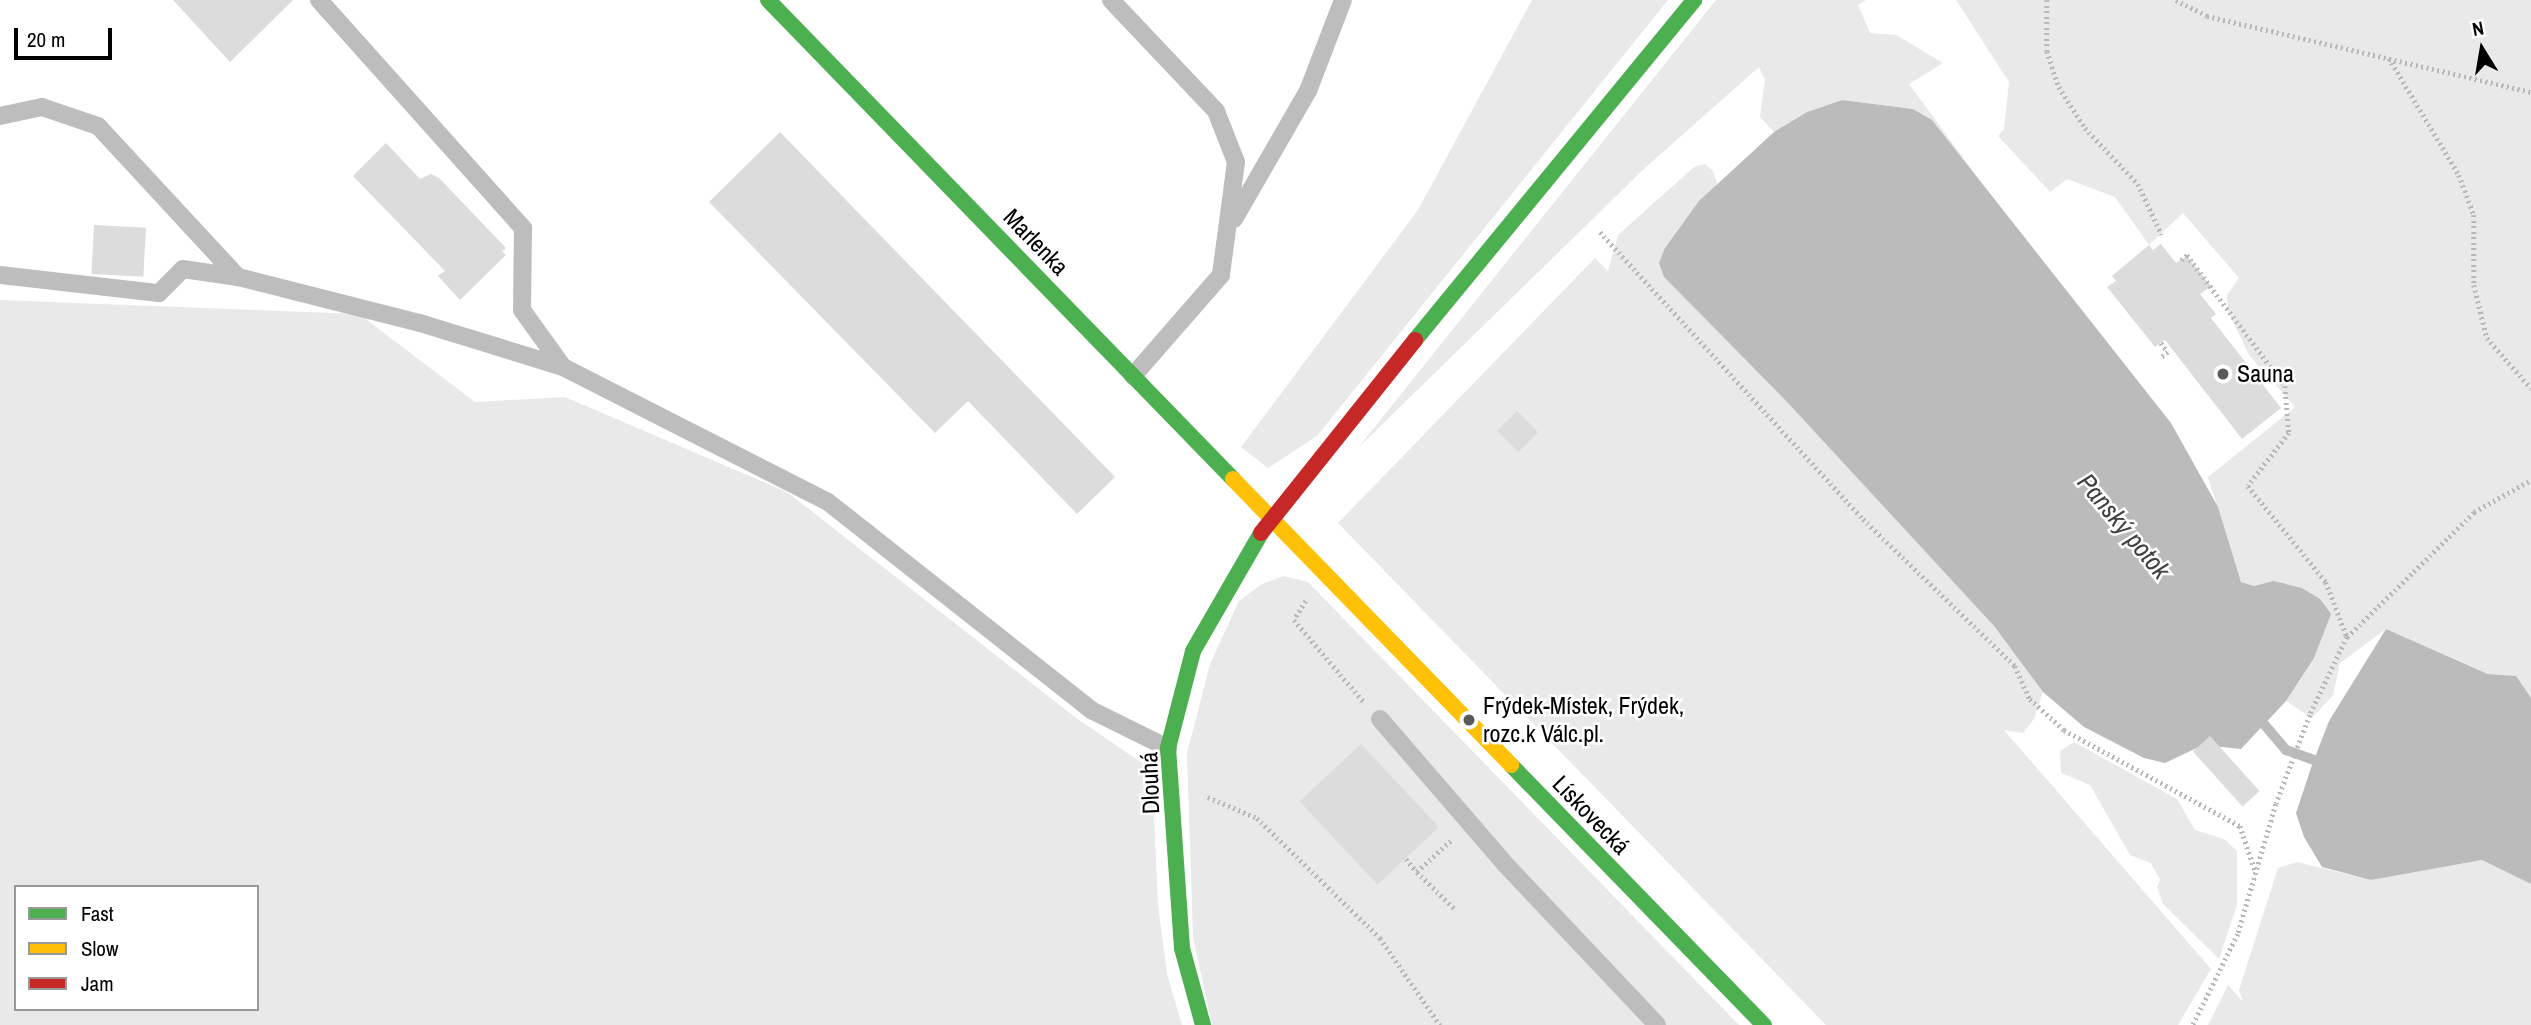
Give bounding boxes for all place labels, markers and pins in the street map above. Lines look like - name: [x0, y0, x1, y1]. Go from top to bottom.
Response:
- place label: Sauna: [2237, 360, 2294, 388]
- marker: Sauna: [2215, 366, 2231, 382]
- place label: Frýdek-Místek, Frýdek, rozc.k Válc.pl.: [1483, 692, 1684, 748]
- marker: Frýdek-Místek, Frýdek, rozc.k Válc.pl.: [1461, 712, 1477, 728]

